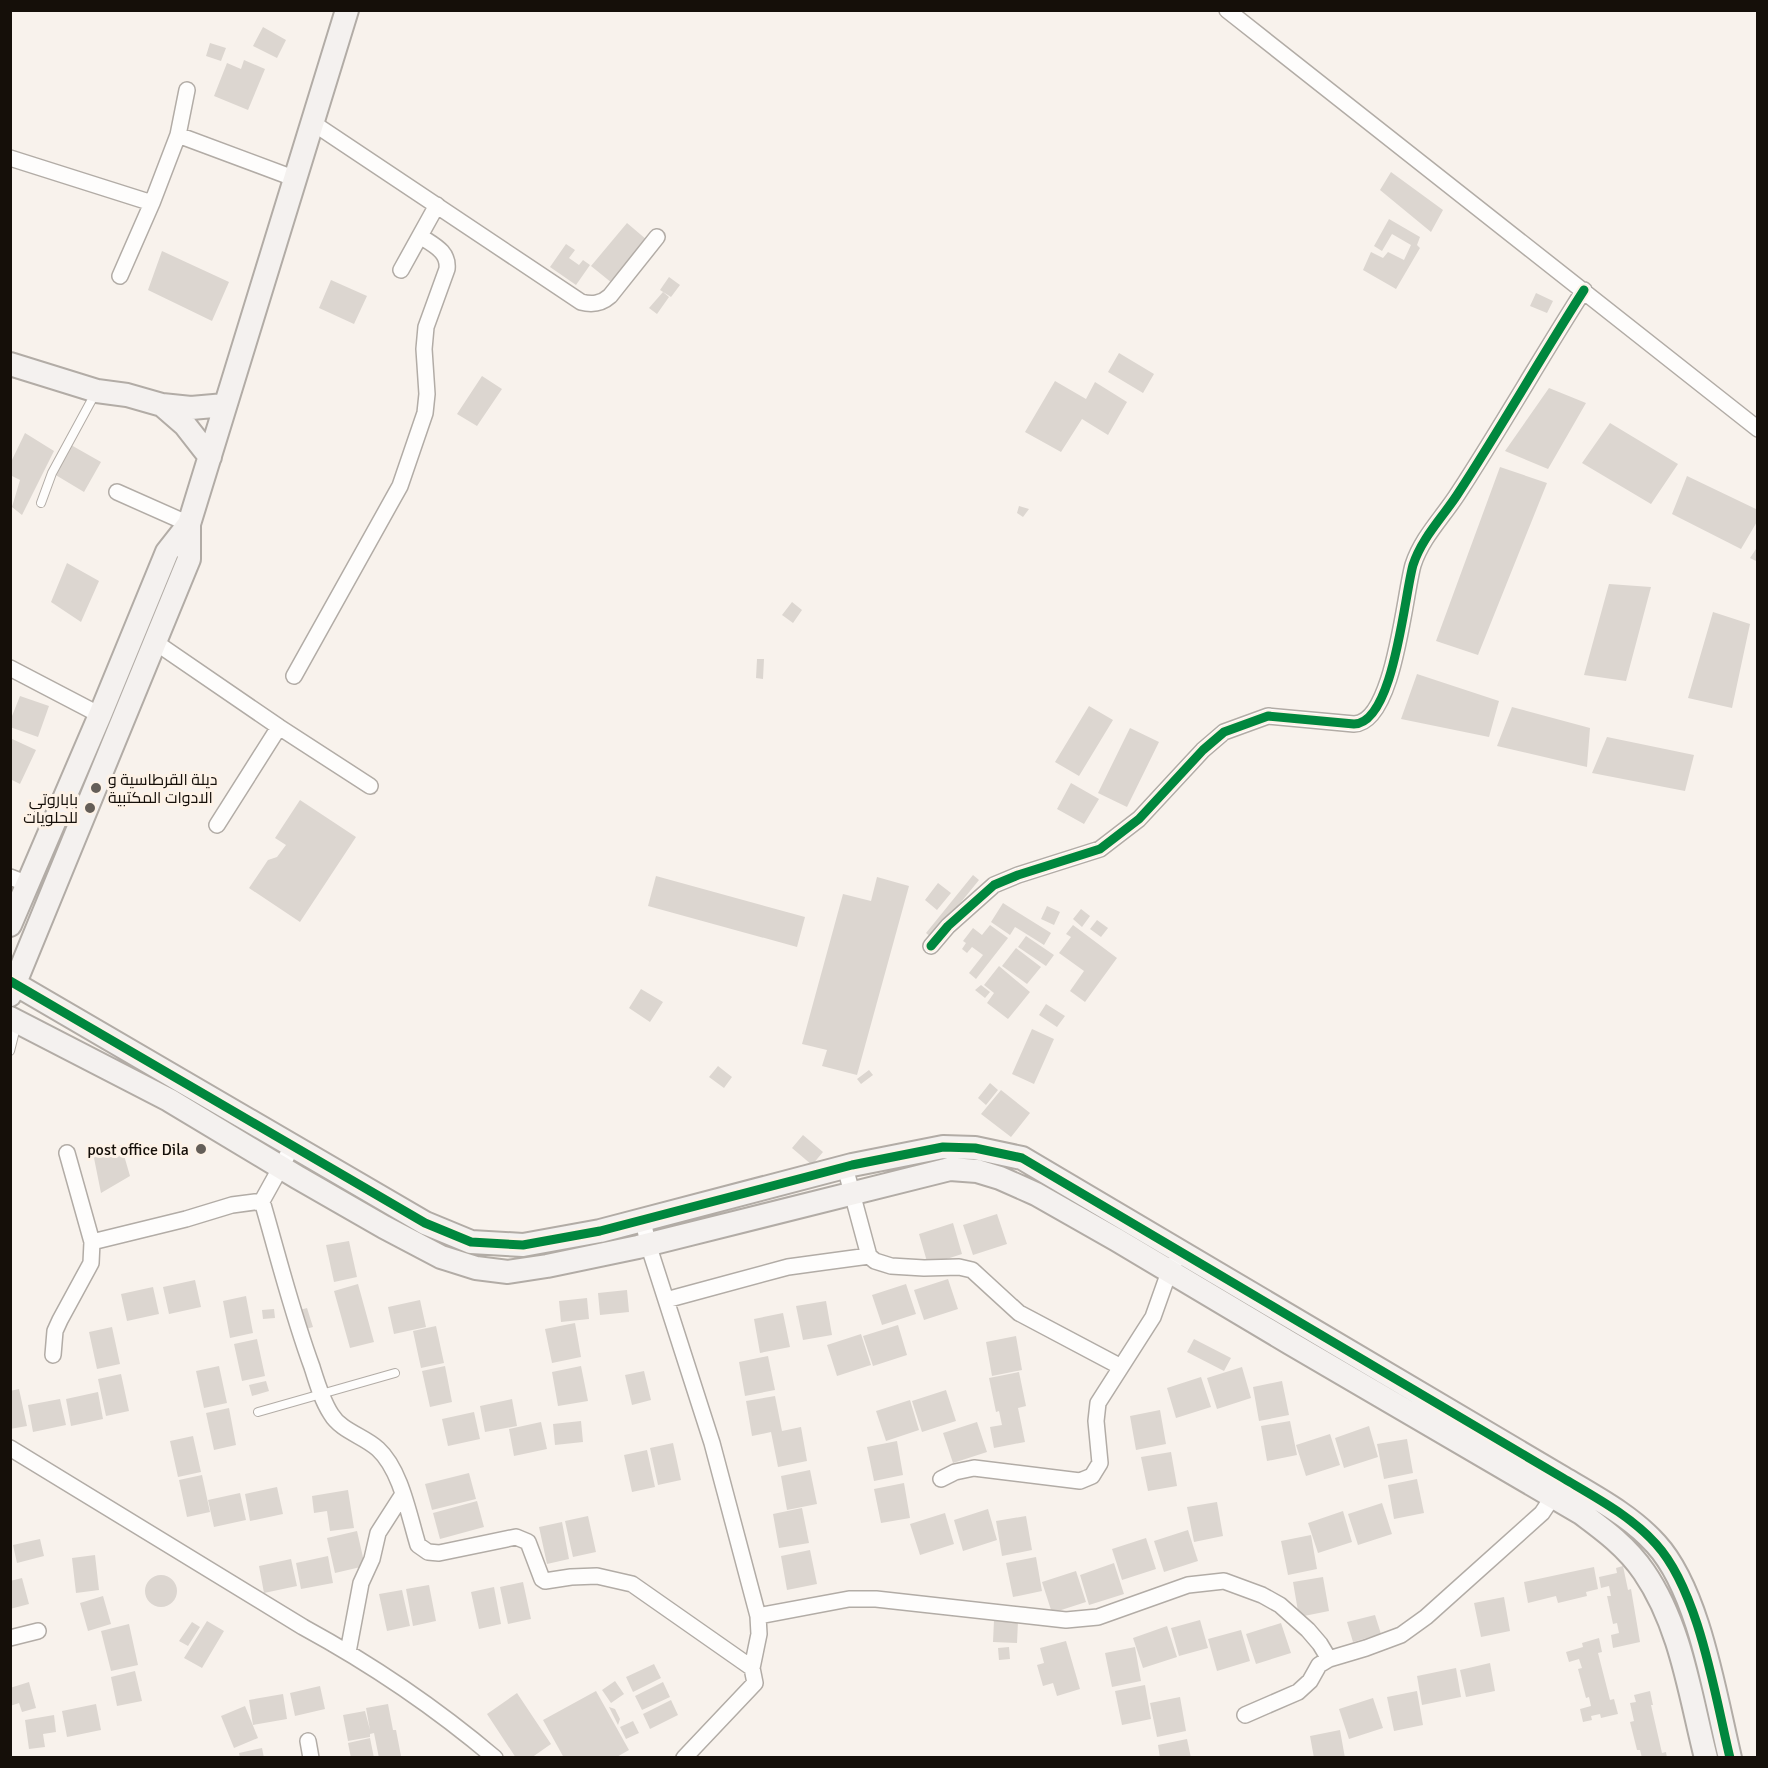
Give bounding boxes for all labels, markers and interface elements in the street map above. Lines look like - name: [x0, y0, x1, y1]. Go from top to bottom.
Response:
- place label: ديلة القرطاسية و الادوات المكتبية: [108, 770, 217, 808]
- marker: ديلة القرطاسية و الادوات المكتبية: [89, 781, 103, 795]
- place label: باباروتي للحلويات: [23, 790, 78, 828]
- marker: باباروتي للحلويات: [83, 801, 97, 815]
- place label: post office Dila: [87, 1140, 189, 1160]
- marker: post office Dila: [194, 1142, 208, 1156]

